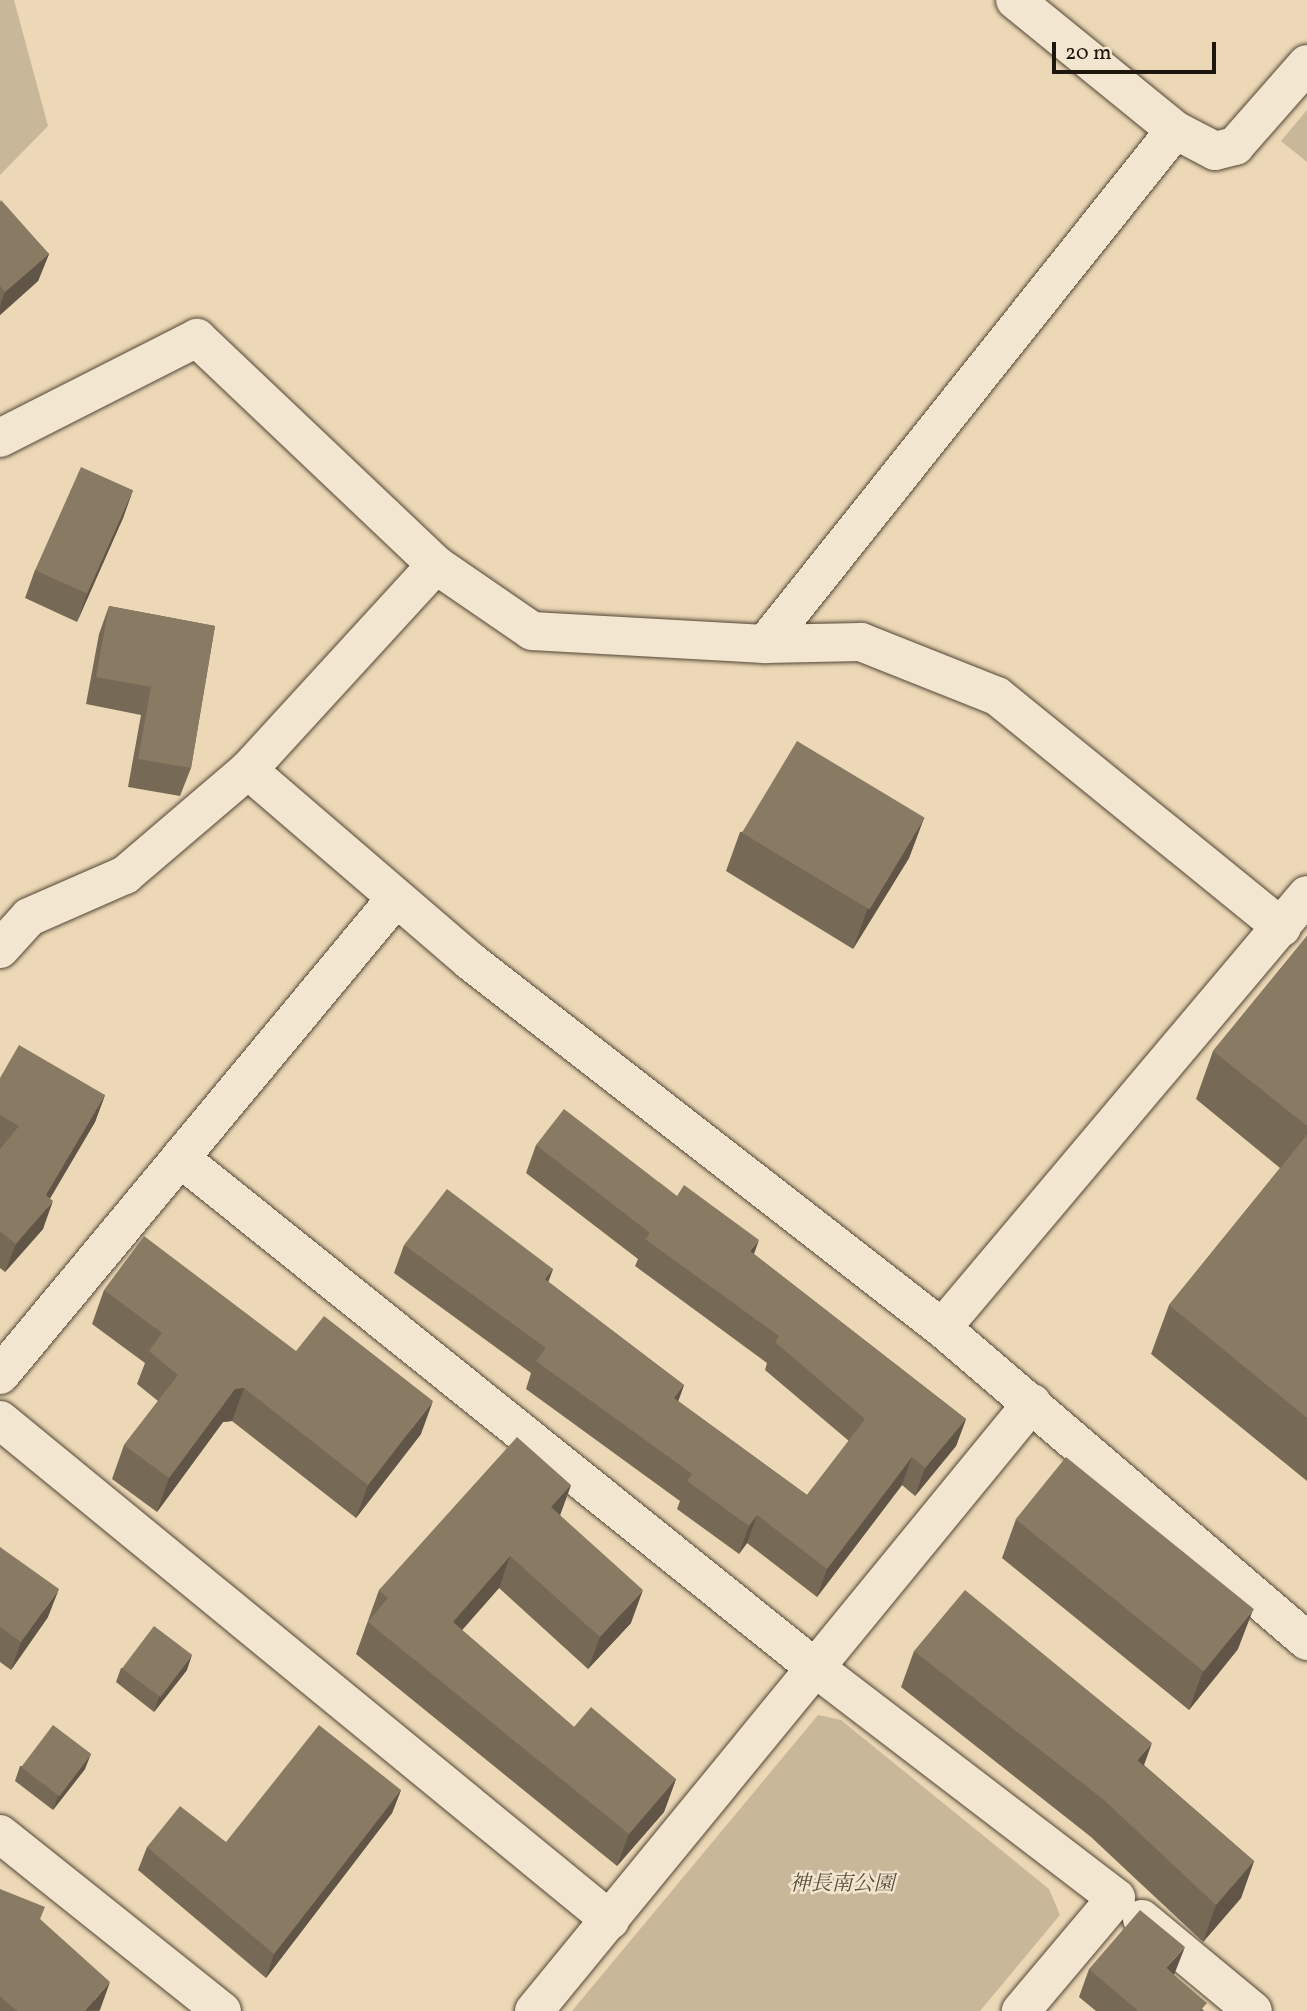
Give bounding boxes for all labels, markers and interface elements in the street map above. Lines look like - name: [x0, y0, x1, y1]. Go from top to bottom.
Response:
- scale bar: [1055, 28, 1220, 72]
- text: 20 m: [1065, 39, 1111, 68]
- park label: 神長南公園: [790, 1872, 894, 1898]

